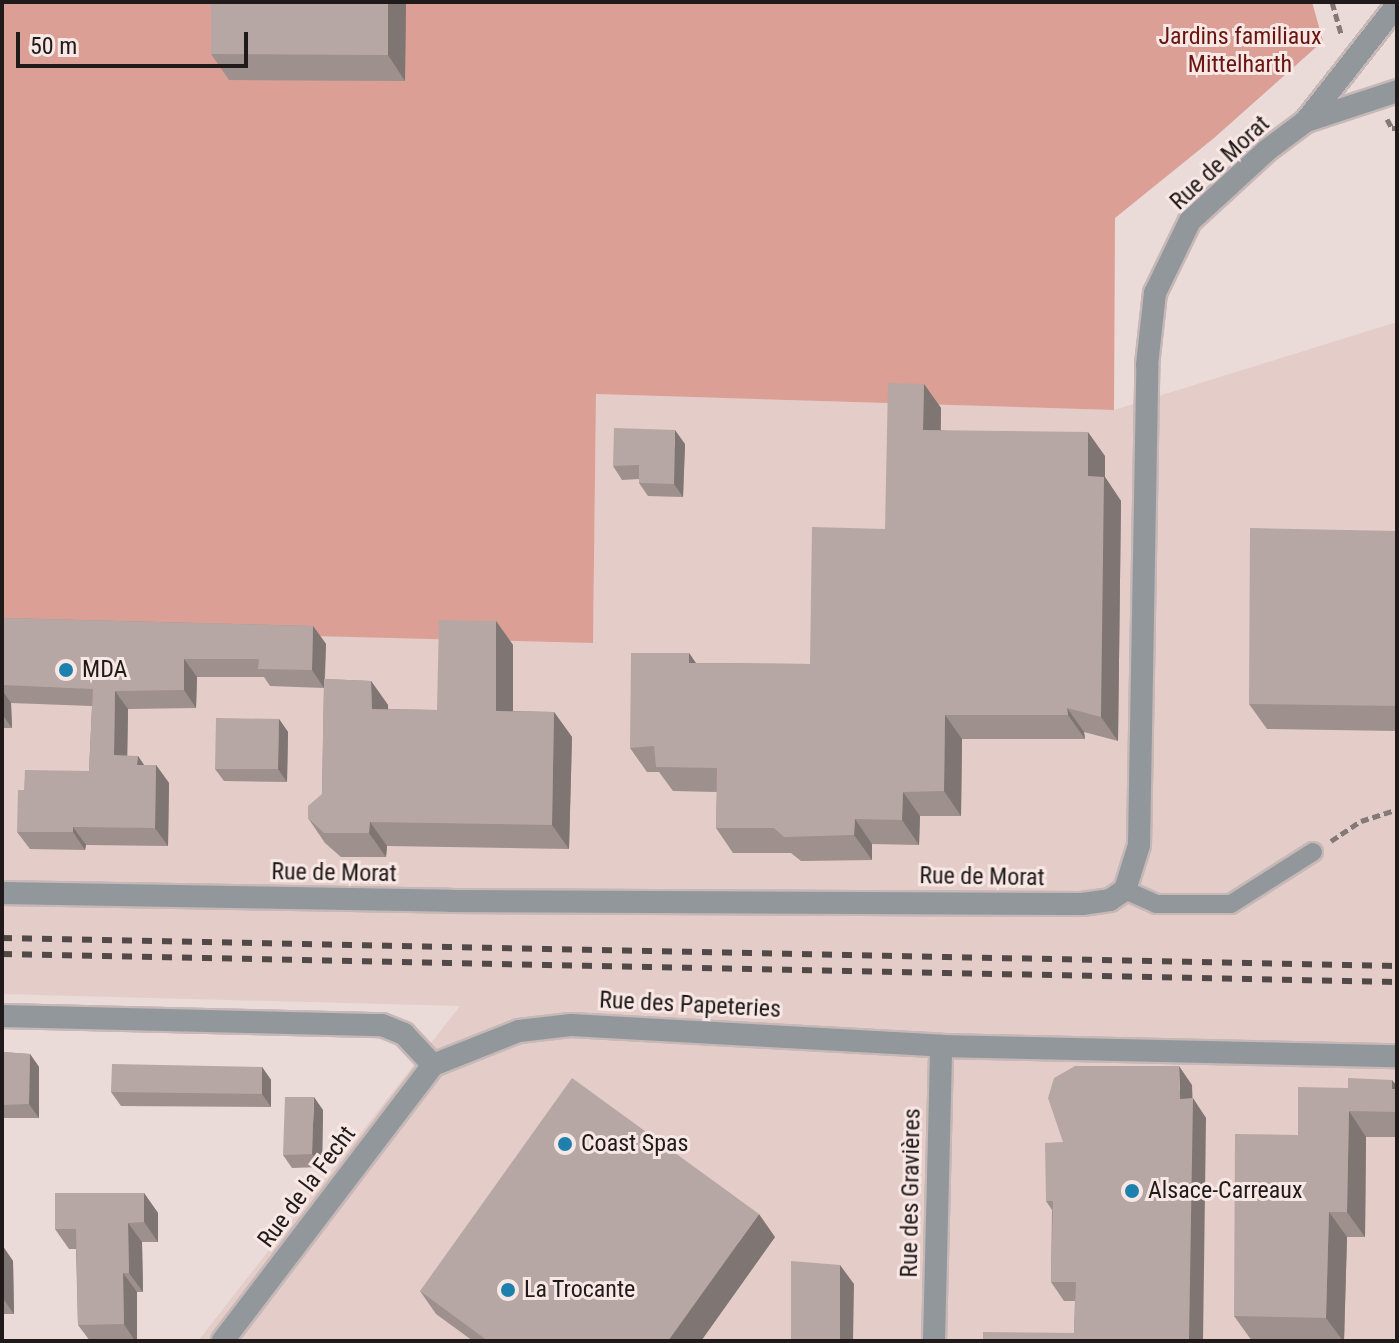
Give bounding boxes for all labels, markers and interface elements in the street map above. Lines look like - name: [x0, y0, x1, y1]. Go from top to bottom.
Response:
- scale bar: [20, 16, 252, 66]
- park label: Jardins familiaux Mittelharth: [1159, 23, 1321, 79]
- text: 50 m: [30, 32, 77, 60]
- street label: Rue de Morat: [1164, 110, 1276, 216]
- place label: MDA: [82, 656, 127, 684]
- marker: MDA: [57, 661, 75, 679]
- street label: Rue de Morat: [271, 858, 397, 888]
- street label: Rue de Morat: [919, 862, 1045, 892]
- street label: Rue des Papeteries: [598, 986, 782, 1024]
- street label: Rue des Gravières: [895, 1108, 927, 1278]
- street label: Rue de la Fecht: [252, 1121, 362, 1253]
- place label: Coast Spas: [581, 1130, 688, 1158]
- marker: Coast Spas: [556, 1135, 574, 1153]
- place label: Alsace-Carreaux: [1148, 1177, 1302, 1205]
- marker: Alsace-Carreaux: [1123, 1182, 1141, 1200]
- place label: La Trocante: [524, 1276, 636, 1304]
- marker: La Trocante: [499, 1281, 517, 1299]

